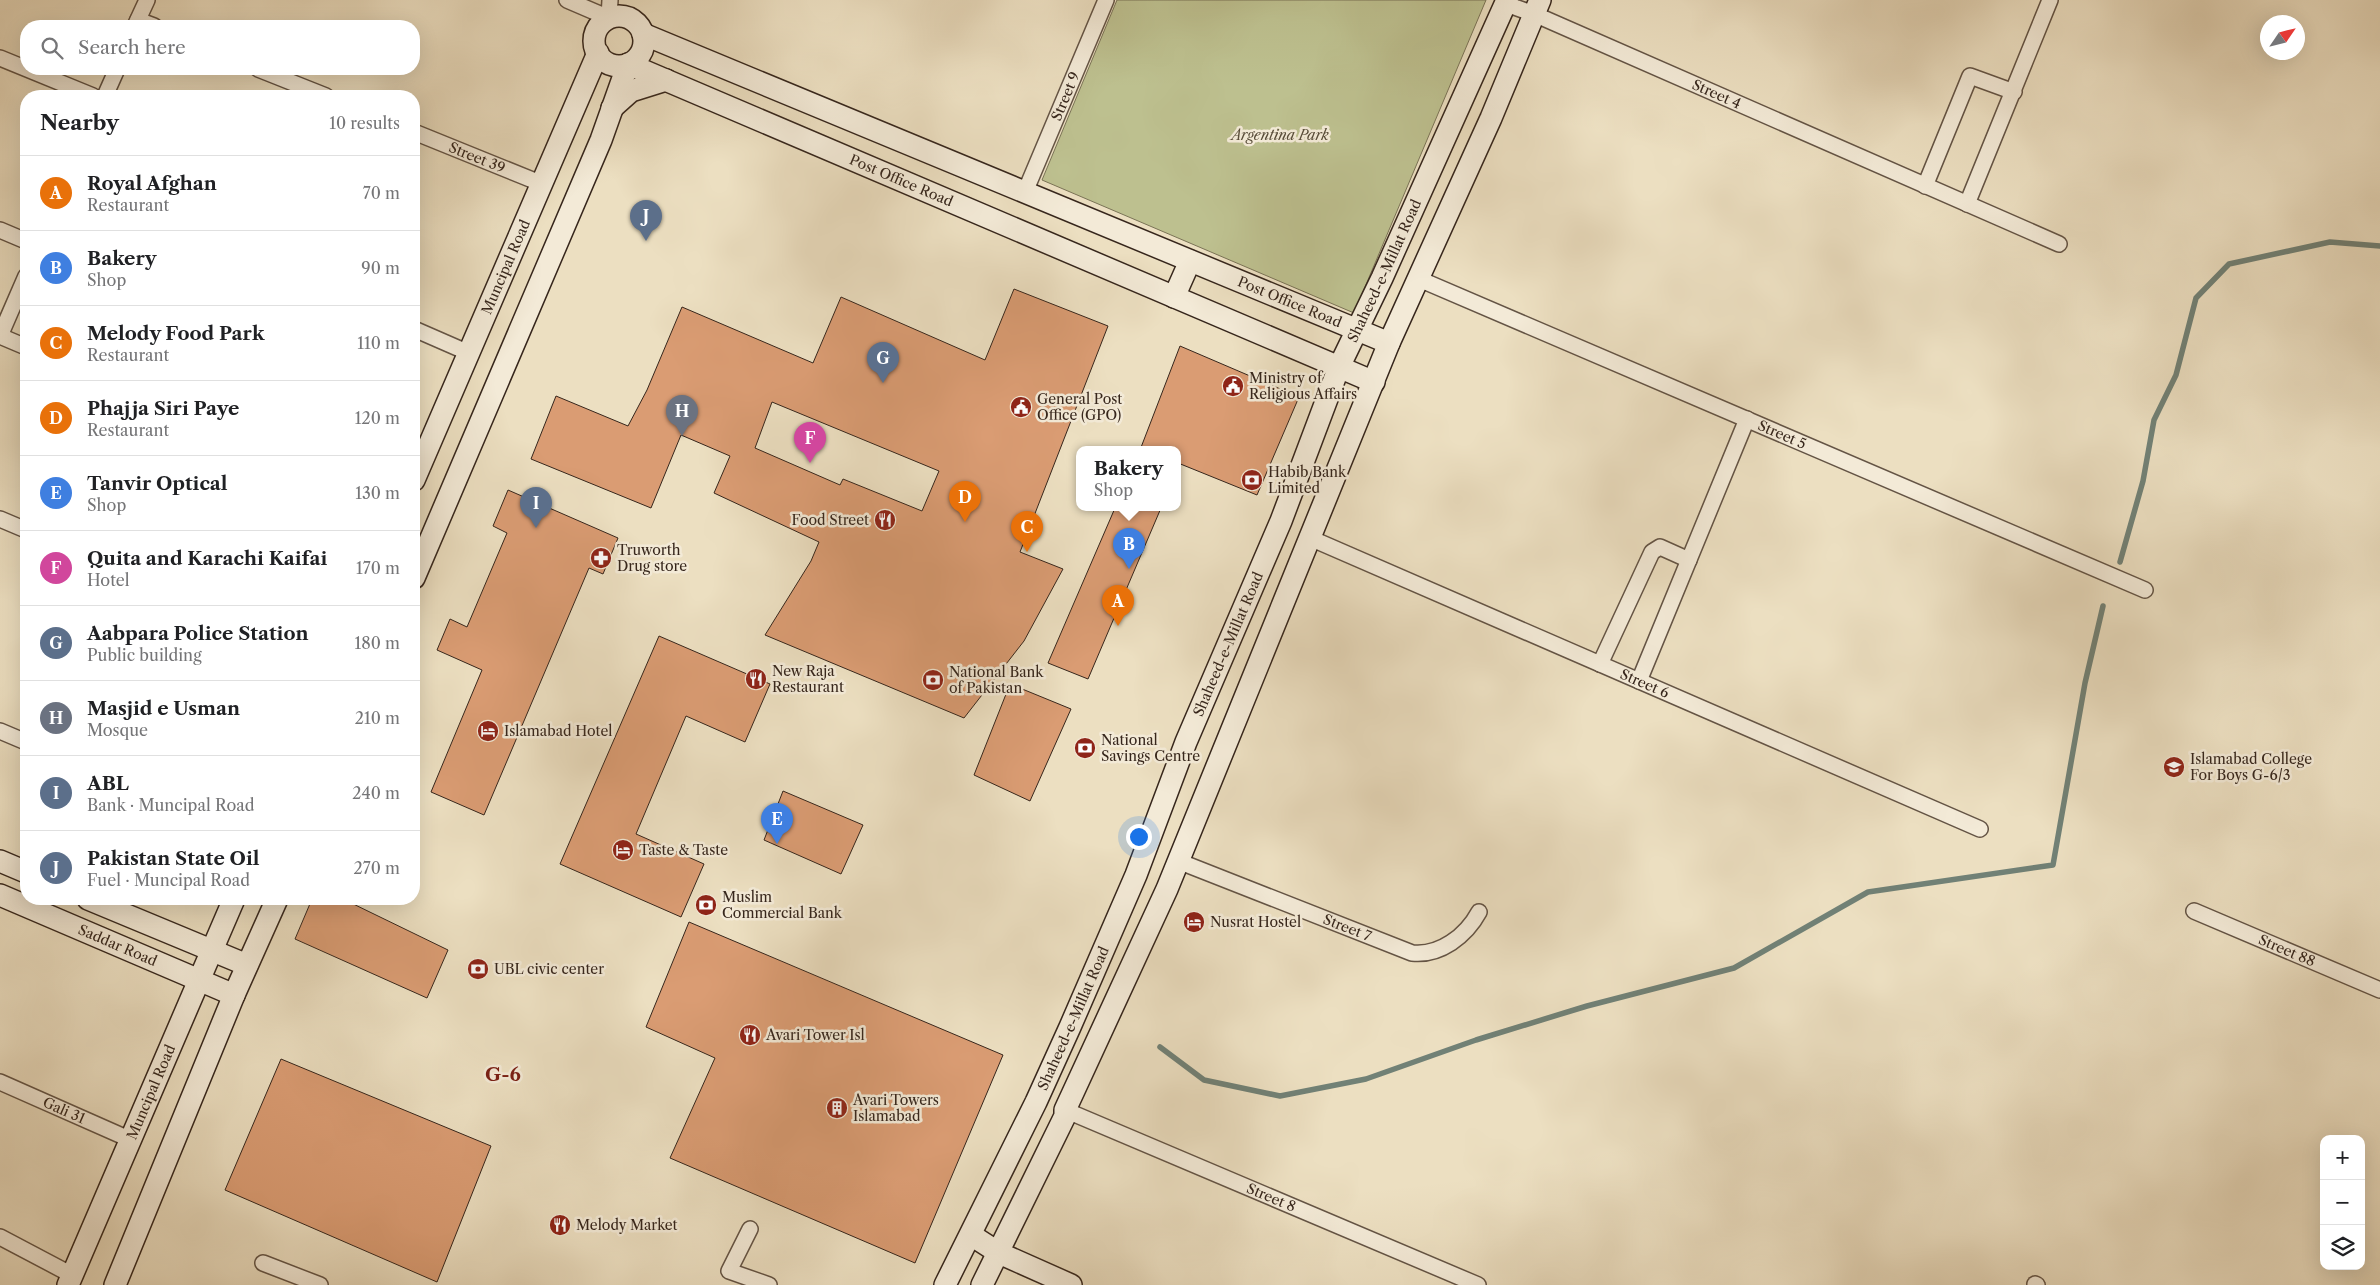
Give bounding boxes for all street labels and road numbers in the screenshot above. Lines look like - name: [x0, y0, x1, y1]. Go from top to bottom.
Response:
- street label: Street 9: [1047, 69, 1084, 123]
- street label: Street 4: [1689, 75, 1744, 113]
- street label: Street 39: [446, 138, 508, 177]
- street label: Post Office Road: [847, 150, 956, 211]
- street label: Shaheed-e-Millat Road: [1343, 196, 1425, 345]
- street label: Muncipal Road: [477, 216, 534, 317]
- street label: Post Office Road: [1235, 272, 1345, 332]
- street label: Street 5: [1755, 416, 1809, 453]
- street label: Shaheed-e-Millat Road: [1189, 569, 1267, 719]
- street label: Street 6: [1618, 665, 1672, 702]
- street label: Street 7: [1321, 910, 1374, 945]
- street label: Saddar Road: [75, 920, 160, 970]
- street label: Street 88: [2256, 930, 2318, 971]
- street label: Shaheed-e-Millat Road: [1034, 943, 1113, 1093]
- street label: Muncipal Road: [123, 1041, 179, 1142]
- street label: Gali 31: [40, 1093, 88, 1128]
- street label: Street 8: [1244, 1179, 1299, 1216]

